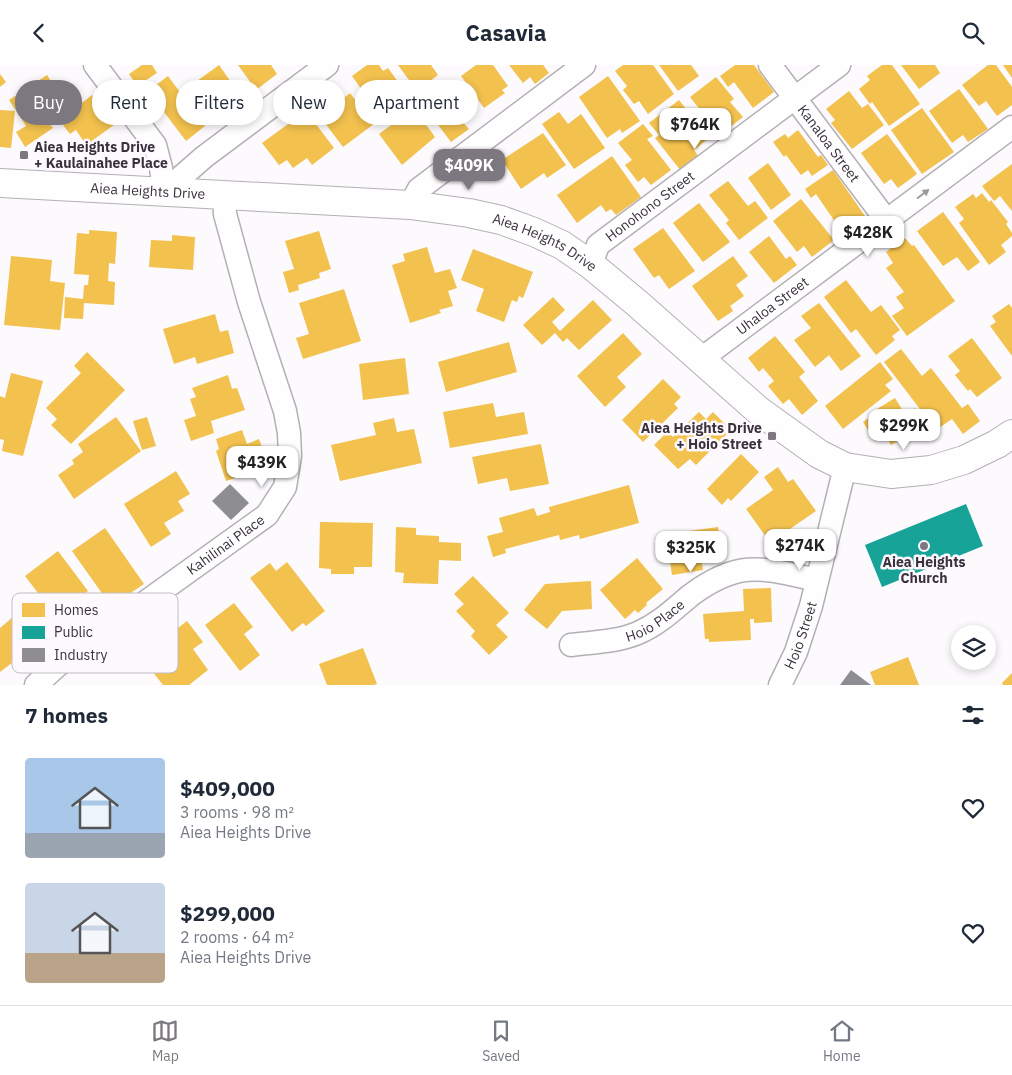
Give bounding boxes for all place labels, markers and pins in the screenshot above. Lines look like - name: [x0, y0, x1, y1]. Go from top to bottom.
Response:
- pin: $764K: [660, 107, 730, 150]
- place label: Aiea Heights Drive + Kaulainahee Place: [34, 138, 168, 172]
- marker: Aiea Heights Drive + Kaulainahee Place: [18, 149, 30, 161]
- pin: $409K: [434, 149, 504, 191]
- pin: $428K: [833, 215, 903, 258]
- pin: $299K: [869, 409, 939, 451]
- place label: Aiea Heights Drive + Hoio Street: [641, 419, 762, 453]
- marker: Aiea Heights Drive + Hoio Street: [766, 430, 778, 442]
- pin: $439K: [227, 445, 297, 488]
- pin: $274K: [765, 529, 835, 571]
- pin: $325K: [656, 531, 726, 573]
- marker: Aiea Heights Church: [918, 540, 930, 552]
- place label: Aiea Heights Church: [882, 553, 966, 587]

